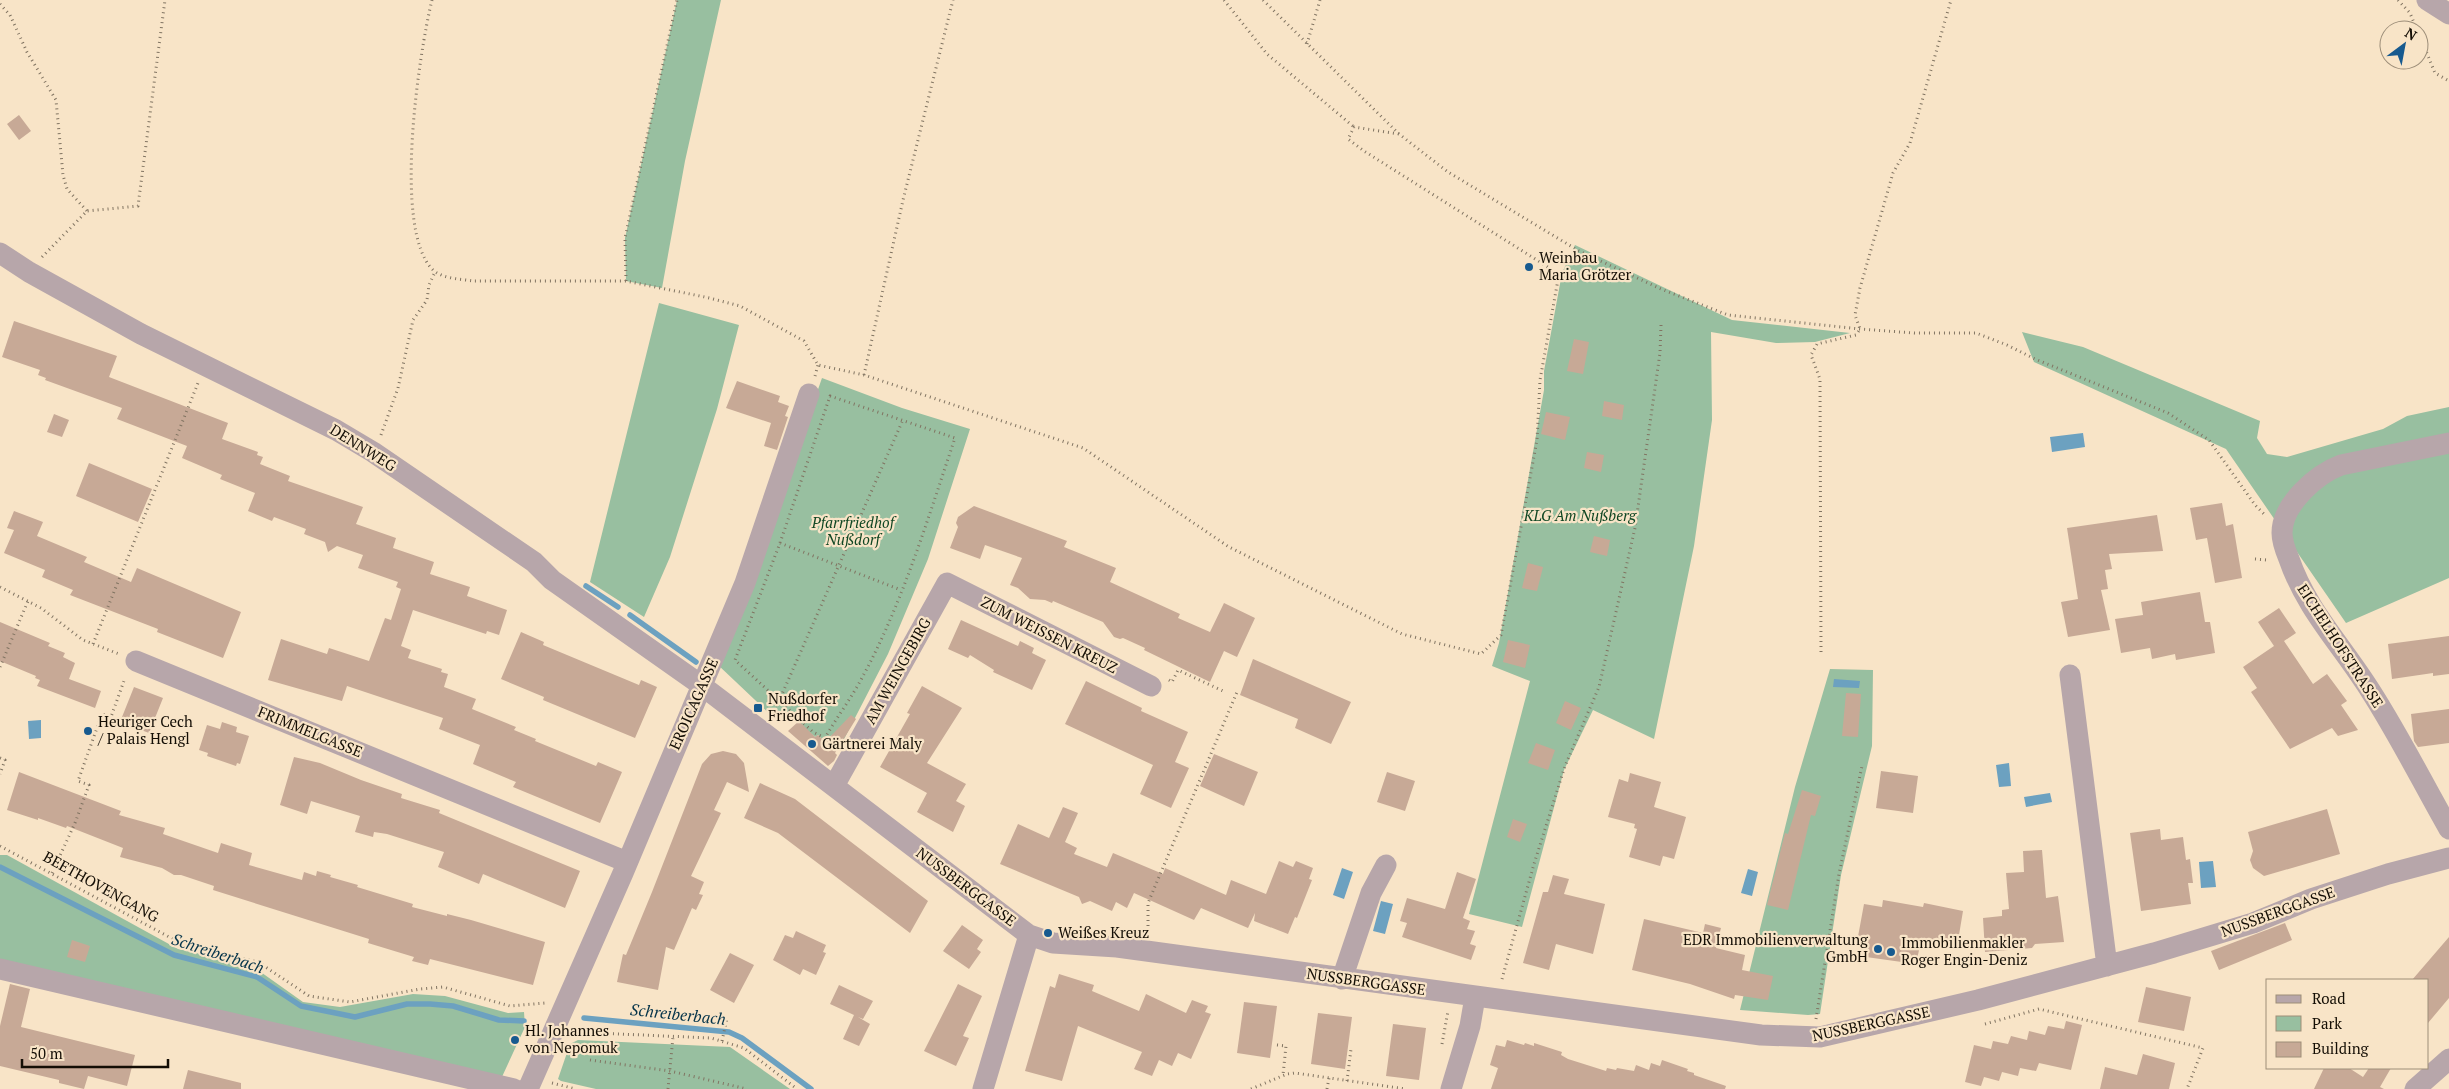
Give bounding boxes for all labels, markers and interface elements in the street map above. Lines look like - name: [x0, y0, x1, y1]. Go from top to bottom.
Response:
- north arrow: [2379, 20, 2429, 70]
- text: N: [2402, 23, 2421, 45]
- place label: Weinbau Maria Grötzer: [1539, 247, 1632, 284]
- marker: Weinbau Maria Grötzer: [1523, 261, 1535, 273]
- street label: DENNWEG: [327, 419, 401, 476]
- park label: KLG Am Nußberg: [1523, 505, 1638, 525]
- park label: Pfarrfriedhof Nußdorf: [811, 512, 897, 549]
- street label: EICHELHOFSTRASSE: [2293, 580, 2388, 711]
- street label: ZUM WEISSEN KREUZ: [978, 591, 1121, 677]
- street label: AM WEINGEBIRG: [860, 613, 935, 727]
- street label: EROICAGASSE: [664, 655, 722, 753]
- place label: Nußdorfer Friedhof: [768, 688, 838, 725]
- street label: FRIMMELGASSE: [255, 701, 366, 761]
- marker: Nußdorfer Friedhof: [752, 702, 764, 714]
- place label: Heuriger Cech / Palais Hengl: [97, 711, 193, 748]
- marker: Heuriger Cech / Palais Hengl: [82, 725, 94, 737]
- place label: Gärtnerei Maly: [822, 733, 922, 753]
- marker: Gärtnerei Maly: [806, 738, 818, 750]
- street label: NUSSBERGGASSE: [913, 842, 1020, 930]
- street label: BEETHOVENGANG: [40, 846, 163, 927]
- street label: NUSSBERGGASSE: [2218, 881, 2337, 941]
- place label: Weißes Kreuz: [1058, 922, 1149, 942]
- marker: Weißes Kreuz: [1042, 927, 1054, 939]
- water label: Schreiberbach: [169, 928, 267, 978]
- place label: EDR Immobilienverwaltung GmbH: [1683, 929, 1869, 966]
- place label: Immobilienmakler Roger Engin-Deniz: [1901, 932, 2028, 969]
- marker: EDR Immobilienverwaltung GmbH: [1872, 943, 1884, 955]
- marker: Immobilienmakler Roger Engin-Deniz: [1885, 946, 1897, 958]
- street label: NUSSBERGGASSE: [1305, 963, 1427, 999]
- legend: [2266, 979, 2429, 1069]
- text: Road: [2312, 988, 2345, 1008]
- water label: Schreiberbach: [629, 998, 727, 1030]
- street label: NUSSBERGGASSE: [1810, 1001, 1932, 1045]
- text: Park: [2312, 1013, 2342, 1033]
- place label: Hl. Johannes von Nepomuk: [524, 1020, 618, 1057]
- marker: Hl. Johannes von Nepomuk: [509, 1034, 521, 1046]
- scale bar: [22, 1036, 169, 1068]
- text: Building: [2312, 1038, 2370, 1058]
- text: 50 m: [30, 1043, 63, 1063]

